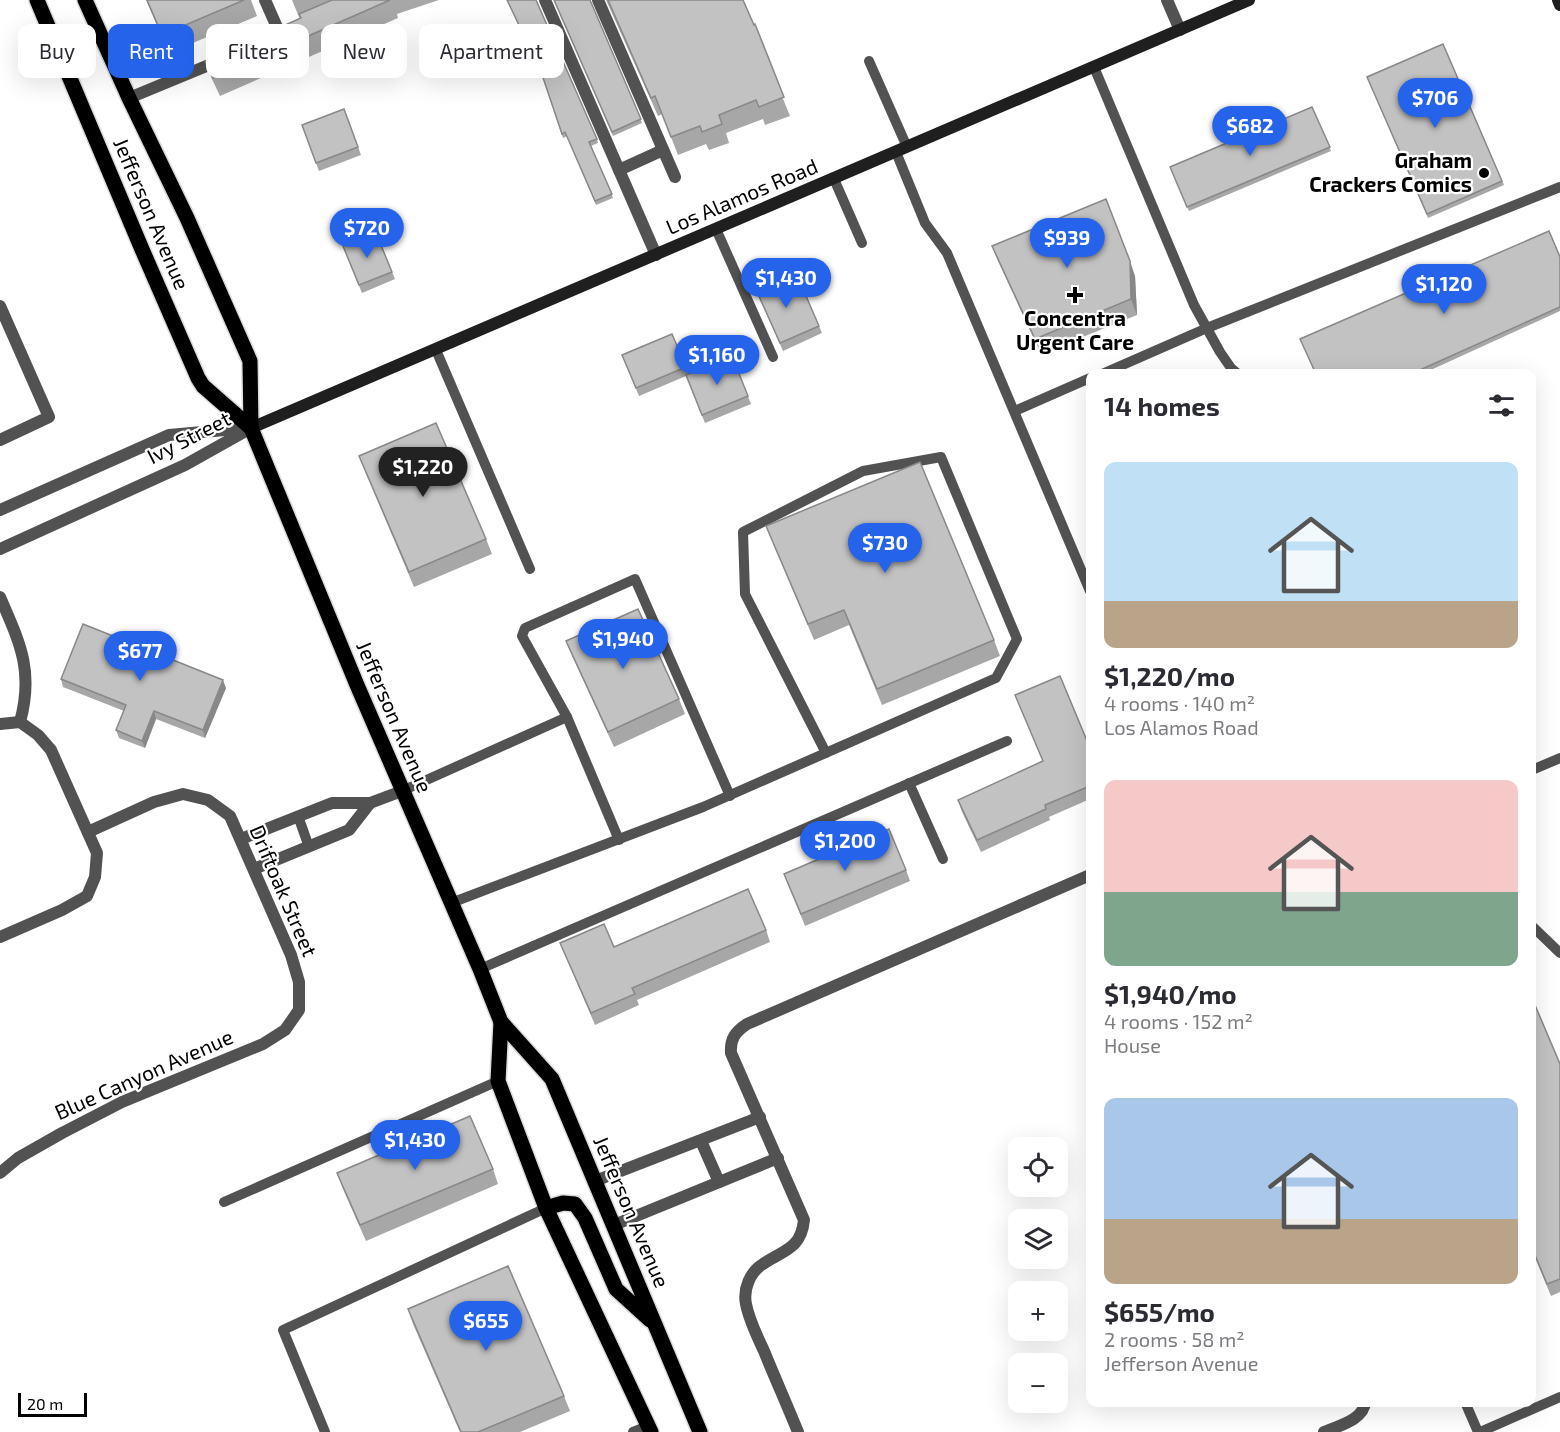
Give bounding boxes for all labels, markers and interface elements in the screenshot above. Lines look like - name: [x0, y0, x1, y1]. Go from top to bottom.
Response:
- chip: Buy: [18, 24, 96, 78]
- chip: Rent: [108, 24, 194, 78]
- chip: Filters: [206, 24, 309, 78]
- chip: New: [321, 24, 407, 78]
- chip: Apartment: [419, 24, 564, 78]
- pin: $706: [1399, 78, 1471, 129]
- text: $706: [1412, 85, 1458, 109]
- pin: $682: [1214, 106, 1286, 157]
- text: $682: [1226, 113, 1274, 137]
- street label: Jefferson Avenue: [109, 134, 196, 293]
- place label: Graham Crackers Comics: [1309, 147, 1472, 196]
- street label: Los Alamos Road: [662, 152, 821, 239]
- marker: Graham Crackers Comics: [1477, 166, 1491, 180]
- pin: $720: [331, 208, 403, 259]
- text: $720: [344, 215, 390, 239]
- pin: $939: [1031, 218, 1103, 269]
- text: $939: [1044, 225, 1090, 249]
- pin: $1,430: [737, 258, 835, 309]
- pin: $1,120: [1395, 264, 1493, 315]
- text: $1,430: [755, 265, 817, 289]
- text: $1,120: [1415, 271, 1473, 295]
- marker: Concentra Urgent Care: [1066, 286, 1084, 304]
- place label: Concentra Urgent Care: [1016, 305, 1134, 354]
- pin: $1,160: [668, 335, 766, 386]
- text: $1,160: [688, 342, 746, 366]
- icon: filters: [1485, 389, 1518, 422]
- text: 14 homes: [1104, 390, 1220, 421]
- street label: Ivy Street: [142, 405, 234, 468]
- pin: $1,220: [374, 447, 472, 498]
- text: $1,220: [393, 454, 453, 478]
- icon: home: [1257, 501, 1365, 609]
- pin: $730: [849, 523, 921, 574]
- text: $730: [862, 530, 908, 554]
- pin: $1,940: [574, 619, 672, 670]
- text: $1,940: [592, 626, 654, 650]
- pin: $677: [104, 631, 176, 682]
- street label: Jefferson Avenue: [352, 637, 439, 796]
- text: $677: [118, 638, 162, 662]
- text: $1,220/mo: [1104, 660, 1235, 691]
- text: 4 rooms · 140 m²: [1104, 691, 1255, 715]
- text: Los Alamos Road: [1104, 715, 1259, 739]
- icon: home: [1257, 819, 1365, 927]
- street label: Driftoak Street: [245, 821, 323, 960]
- pin: $1,200: [796, 821, 894, 872]
- text: $1,200: [814, 828, 876, 852]
- text: $1,940/mo: [1104, 978, 1237, 1009]
- text: 4 rooms · 152 m²: [1104, 1009, 1253, 1033]
- street label: Blue Canyon Avenue: [50, 1023, 236, 1124]
- text: House: [1104, 1033, 1161, 1057]
- pin: $1,430: [366, 1120, 464, 1171]
- text: $1,430: [384, 1127, 446, 1151]
- street label: Jefferson Avenue: [589, 1132, 676, 1291]
- map controls: [1008, 1137, 1068, 1413]
- button: locate: [1008, 1137, 1068, 1197]
- icon: home: [1257, 1137, 1365, 1245]
- button: layers: [1008, 1209, 1068, 1269]
- button: +: [1008, 1281, 1068, 1341]
- text: $655/mo: [1104, 1296, 1215, 1327]
- pin: $655: [450, 1301, 522, 1352]
- text: $655: [463, 1308, 509, 1332]
- text: 2 rooms · 58 m²: [1104, 1327, 1245, 1351]
- text: Jefferson Avenue: [1104, 1351, 1259, 1375]
- button: −: [1008, 1353, 1068, 1413]
- scale bar: [18, 1390, 87, 1418]
- text: 20 m: [27, 1394, 63, 1413]

